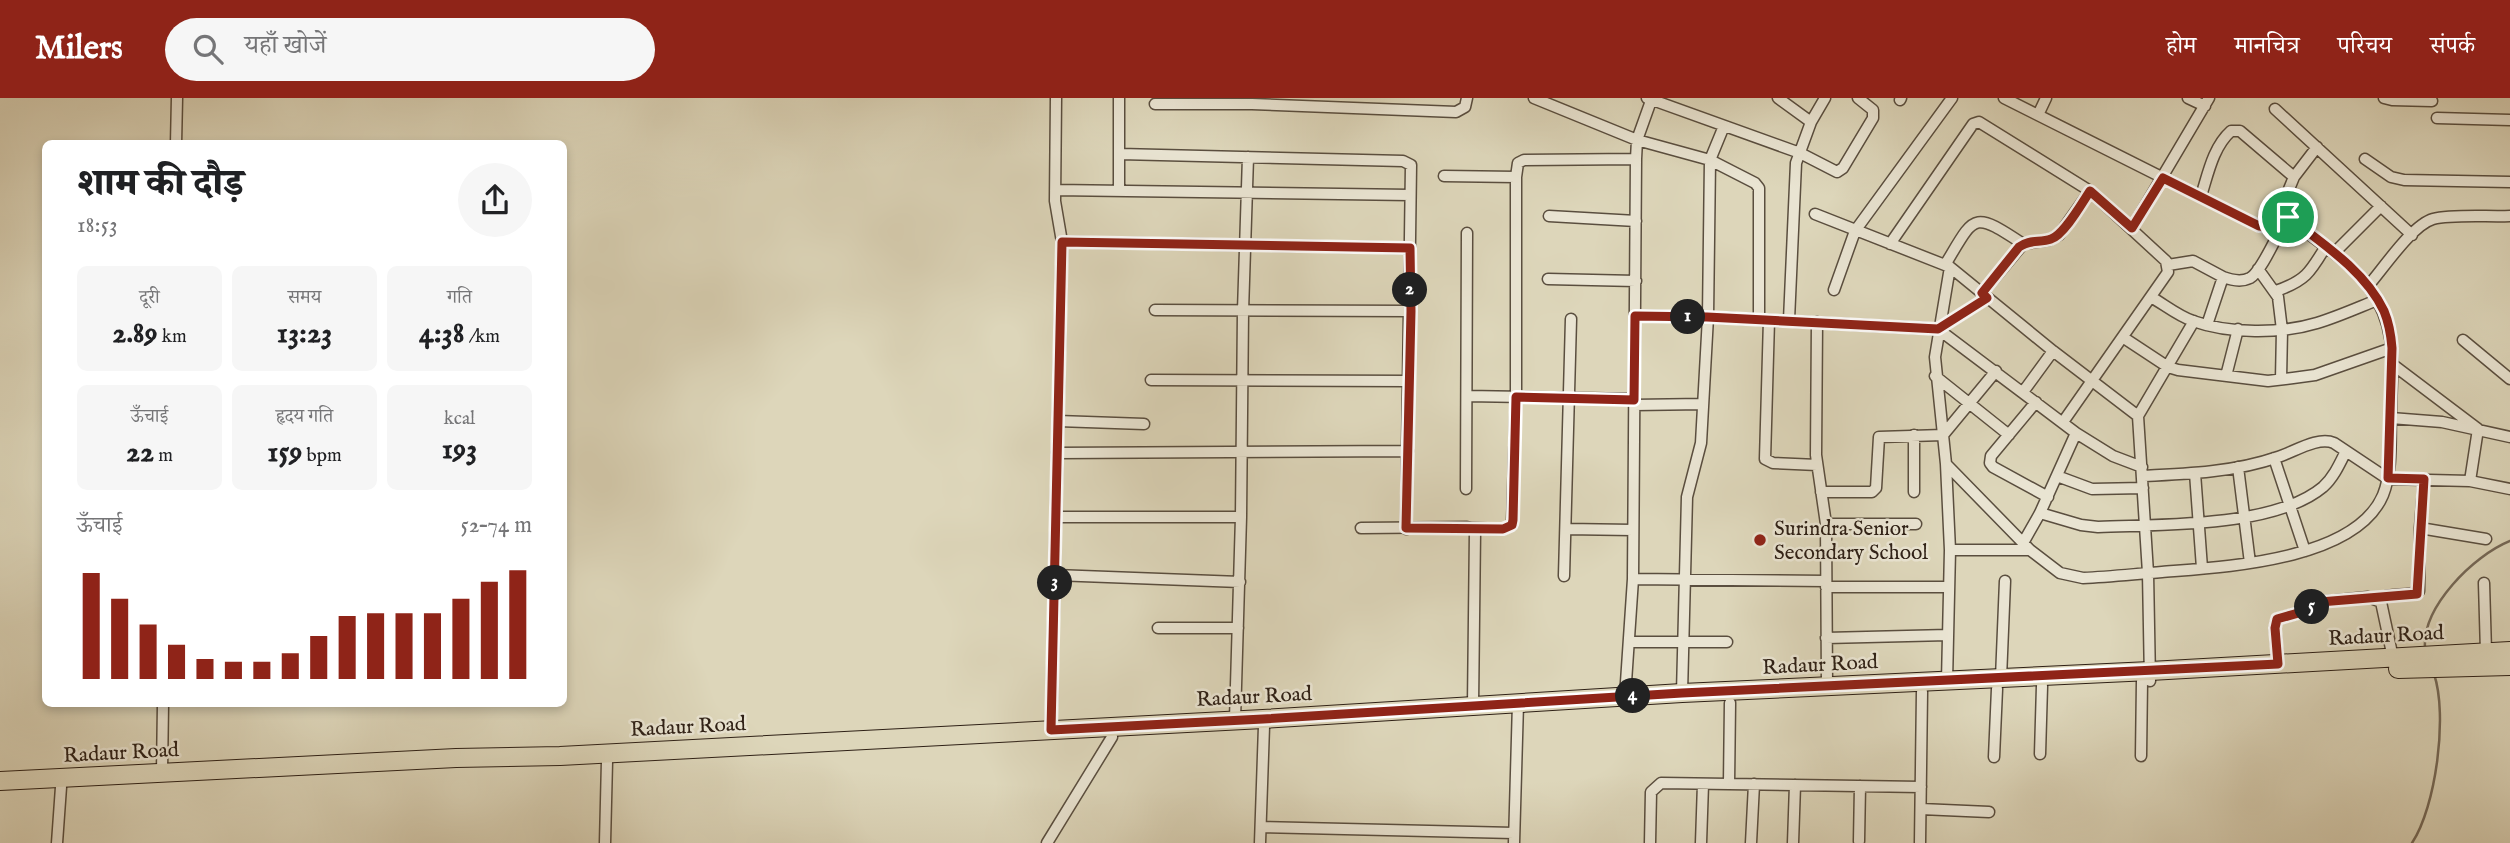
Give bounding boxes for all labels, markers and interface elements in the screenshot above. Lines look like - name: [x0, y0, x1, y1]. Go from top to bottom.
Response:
- search box: [165, 18, 655, 81]
- text: Milers: [35, 28, 123, 70]
- text: यहाँ खोजें: [245, 29, 326, 62]
- icon: search: [189, 30, 227, 68]
- text: होम: [2166, 31, 2196, 62]
- text: मानचित्र: [2234, 31, 2300, 62]
- text: परिचय: [2338, 31, 2392, 62]
- text: संपर्क: [2430, 31, 2475, 62]
- text: शाम की दौड़: [77, 161, 244, 209]
- button: share: [458, 163, 532, 237]
- pin: [2258, 187, 2318, 247]
- icon: arrive: [2269, 198, 2307, 236]
- text: 18:53: [77, 211, 118, 240]
- pin: 2: [1392, 272, 1428, 308]
- text: 2: [1405, 277, 1414, 301]
- text: दूरी: [139, 286, 160, 310]
- text: समय: [288, 286, 321, 310]
- text: गति: [447, 286, 472, 310]
- pin: 1: [1670, 300, 1706, 334]
- text: 1: [1684, 304, 1691, 328]
- text: 2.89: [112, 315, 158, 353]
- text: 13:23: [277, 315, 332, 353]
- text: 4:38: [419, 315, 465, 353]
- text: km: [158, 325, 187, 349]
- text: /km: [465, 325, 500, 349]
- text: ऊँचाई: [131, 405, 168, 429]
- text: हृदय गति: [276, 405, 333, 429]
- text: kcal: [444, 407, 475, 431]
- text: 193: [442, 431, 477, 469]
- text: 22: [126, 434, 154, 472]
- text: 159: [267, 434, 302, 472]
- text: m: [154, 444, 173, 468]
- text: bpm: [302, 444, 342, 468]
- text: ऊँचाई: [77, 511, 122, 540]
- text: 52–74 m: [461, 511, 532, 540]
- place label: Surindra Senior Secondary School: [1774, 516, 1928, 567]
- marker: Surindra Senior Secondary School: [1752, 532, 1768, 548]
- pin: 3: [1038, 566, 1072, 601]
- text: 3: [1051, 570, 1058, 594]
- pin: 5: [2294, 589, 2330, 624]
- text: 5: [2308, 594, 2315, 618]
- street label: Radaur Road: [2328, 620, 2445, 653]
- street label: Radaur Road: [1762, 649, 1879, 682]
- pin: 4: [1616, 678, 1650, 714]
- street label: Radaur Road: [1196, 681, 1313, 714]
- text: 4: [1628, 683, 1637, 707]
- street label: Radaur Road: [630, 711, 747, 744]
- street label: Radaur Road: [63, 737, 180, 770]

